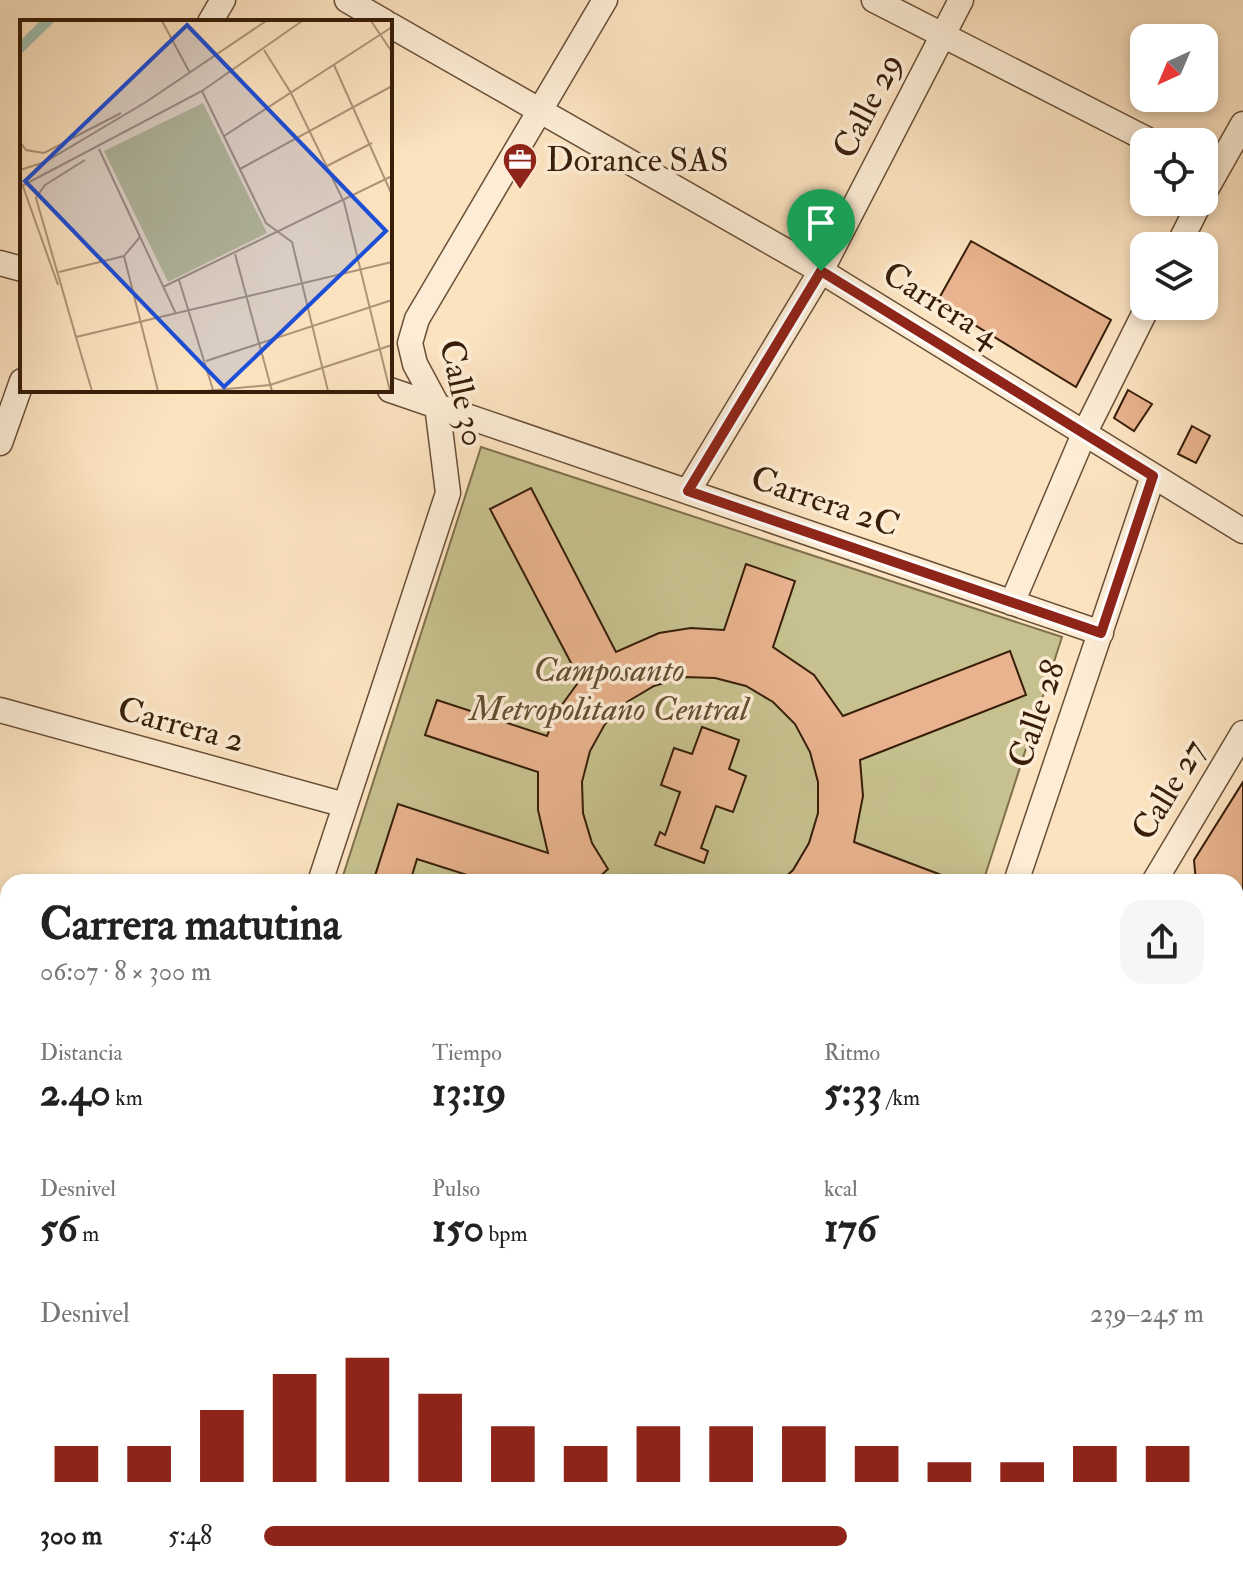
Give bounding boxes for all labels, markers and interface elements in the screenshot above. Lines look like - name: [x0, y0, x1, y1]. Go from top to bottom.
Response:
- inset map: [20, 20, 392, 392]
- north arrow: [1130, 24, 1218, 112]
- map controls: [1130, 24, 1218, 320]
- street label: Calle 29: [823, 46, 913, 166]
- button: locate: [1130, 128, 1218, 216]
- place label: Dorance SAS: [546, 139, 729, 182]
- office icon: Dorance SAS: [501, 141, 539, 191]
- pin: [787, 189, 855, 271]
- icon: arrive: [799, 201, 843, 245]
- button: layers: [1130, 232, 1218, 320]
- street label: Carrera 4: [874, 252, 1009, 359]
- street label: Calle 30: [429, 336, 495, 450]
- street label: Carrera 2C: [745, 457, 905, 547]
- park label: Camposanto Metropolitano Central: [468, 649, 751, 731]
- street label: Calle 28: [999, 655, 1075, 773]
- street label: Carrera 2: [113, 688, 249, 762]
- street label: Calle 27: [1122, 731, 1216, 848]
- text: Carrera matutina: [40, 898, 341, 953]
- button: share: [1120, 900, 1204, 984]
- text: 06:07 · 8 × 300 m: [40, 956, 211, 988]
- text: Distancia: [40, 1039, 123, 1067]
- text: Tiempo: [432, 1039, 502, 1067]
- text: Ritmo: [824, 1039, 880, 1067]
- text: 2.40: [40, 1067, 111, 1118]
- text: 13:19: [432, 1067, 506, 1118]
- text: 5:33: [824, 1067, 882, 1118]
- text: km: [111, 1084, 143, 1112]
- text: /km: [882, 1084, 920, 1112]
- text: Desnivel: [40, 1175, 116, 1203]
- text: Pulso: [432, 1175, 480, 1203]
- text: kcal: [824, 1175, 858, 1203]
- text: 56: [40, 1203, 78, 1254]
- text: 150: [432, 1203, 484, 1254]
- text: 176: [824, 1203, 877, 1254]
- text: m: [78, 1220, 99, 1248]
- text: bpm: [484, 1220, 528, 1248]
- text: Desnivel: [40, 1298, 130, 1330]
- text: 239–245 m: [1090, 1298, 1204, 1330]
- text: 300 m: [40, 1520, 102, 1552]
- text: 5:48: [168, 1520, 212, 1552]

